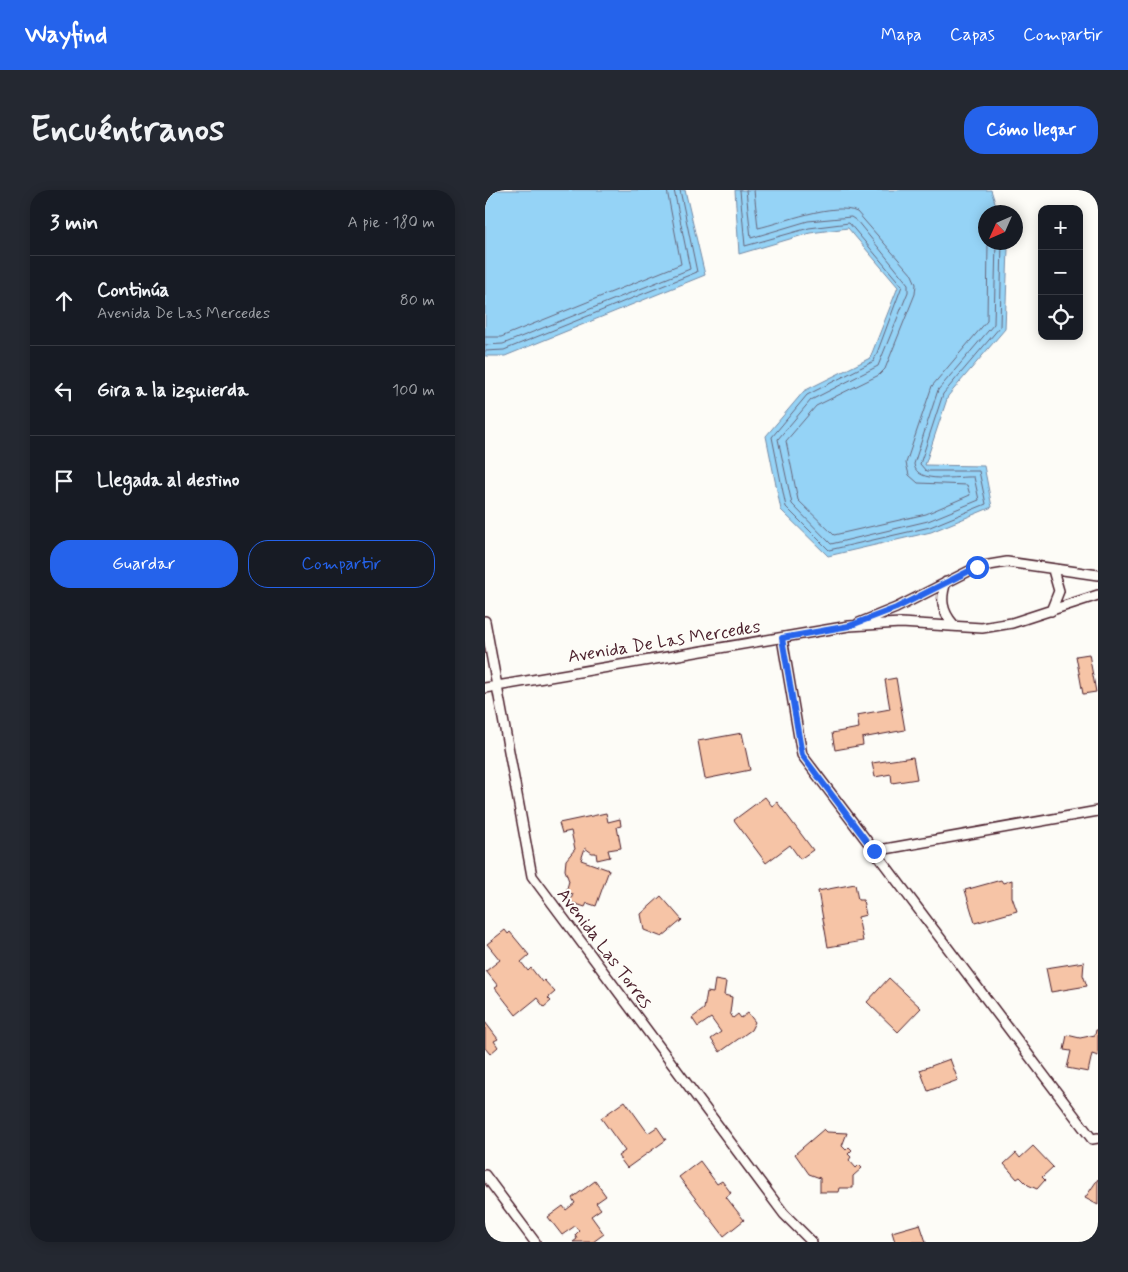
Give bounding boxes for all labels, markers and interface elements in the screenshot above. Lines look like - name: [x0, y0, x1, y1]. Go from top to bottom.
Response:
- text: Wayfind: [25, 20, 107, 51]
- text: Mapa: [881, 23, 922, 47]
- text: Capas: [950, 23, 995, 47]
- text: Compartir: [1023, 23, 1103, 47]
- button: Cómo llegar: [964, 106, 1098, 154]
- text: Encuéntranos: [30, 107, 225, 153]
- north arrow: [978, 205, 1023, 250]
- map controls: [1038, 205, 1083, 340]
- button: +: [1038, 205, 1083, 250]
- text: 3 min: [50, 209, 98, 237]
- text: A pie · 180 m: [348, 212, 435, 233]
- button: −: [1038, 250, 1083, 295]
- text: Continúa: [97, 278, 169, 303]
- icon: ahead: [50, 287, 78, 315]
- text: 80 m: [400, 290, 435, 311]
- button: locate: [1038, 295, 1083, 340]
- text: Avenida De Las Mercedes: [97, 303, 270, 324]
- icon: left: [50, 377, 78, 405]
- text: Gira a la izquierda: [97, 378, 248, 403]
- text: 100 m: [392, 380, 435, 401]
- icon: arrive: [50, 467, 78, 495]
- text: Llegada al destino: [97, 468, 239, 493]
- button: Guardar: [50, 540, 238, 588]
- button: Compartir: [248, 540, 435, 588]
- route start: [966, 556, 989, 579]
- street label: Avenida De Las Mercedes: [566, 615, 762, 669]
- route end: [863, 840, 886, 863]
- street label: Avenida Las Torres: [551, 883, 657, 1014]

